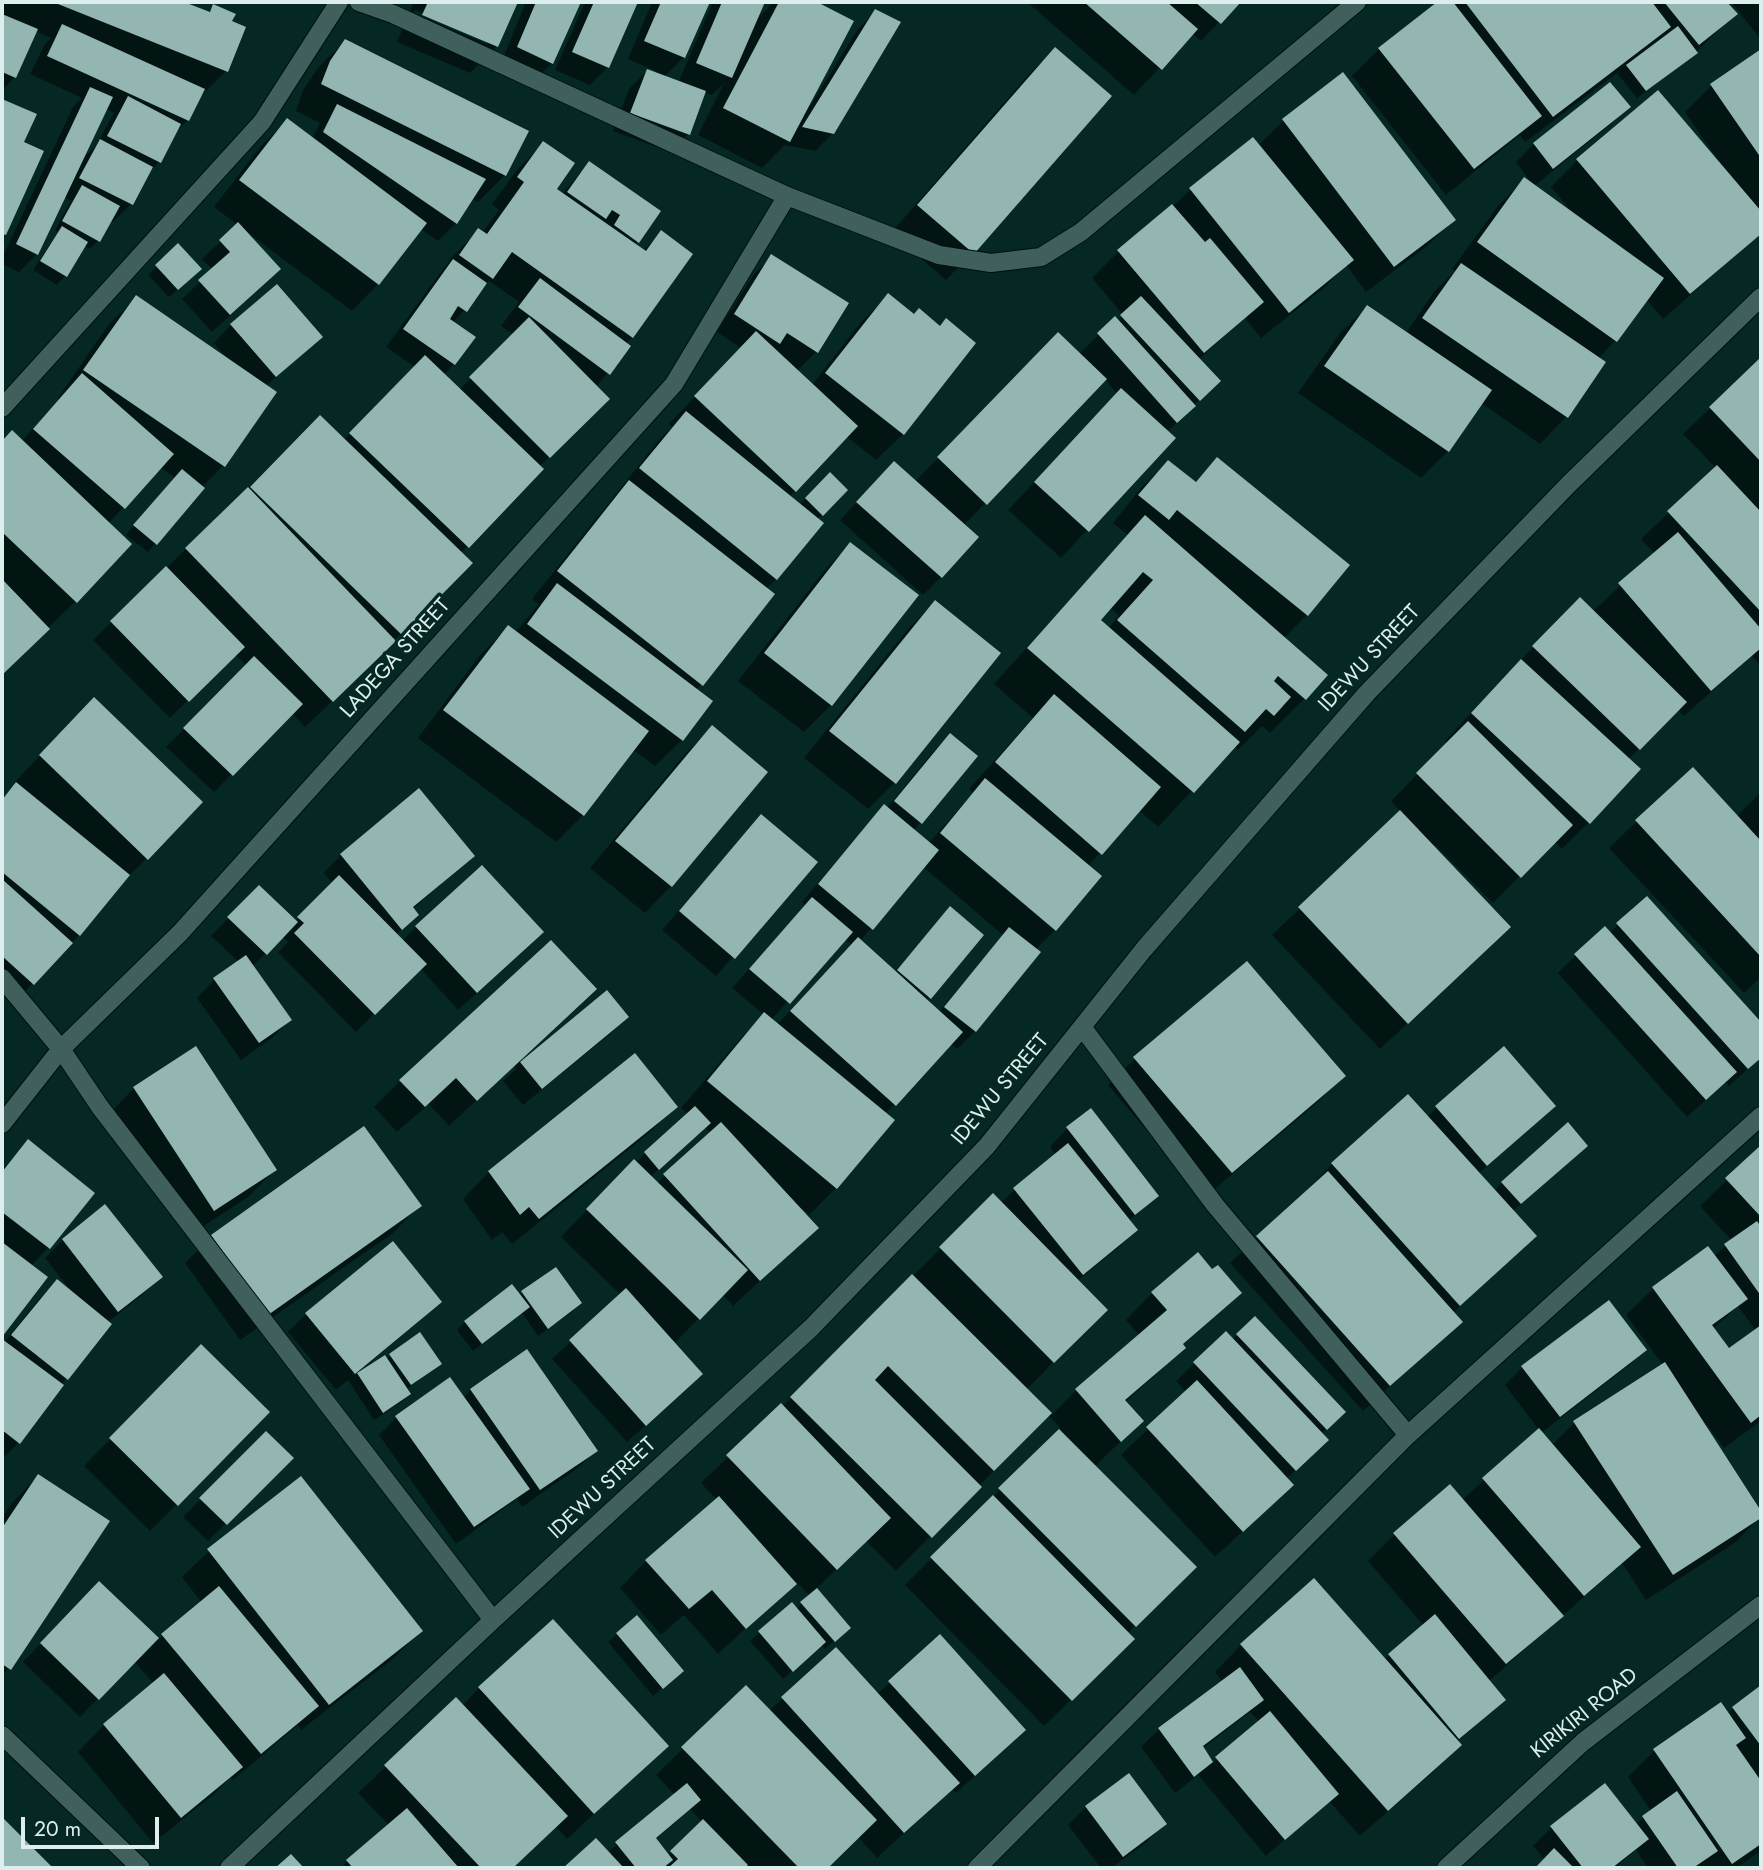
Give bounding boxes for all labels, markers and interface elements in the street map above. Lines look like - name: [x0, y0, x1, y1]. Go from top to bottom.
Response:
- street label: LADEGA STREET: [336, 594, 456, 724]
- street label: IDEWU STREET: [1314, 600, 1426, 718]
- street label: IDEWU STREET: [947, 1029, 1055, 1151]
- street label: IDEWU STREET: [544, 1433, 662, 1545]
- street label: KIRIKIRI ROAD: [1527, 1663, 1643, 1765]
- scale bar: [24, 1804, 163, 1848]
- text: 20 m: [34, 1814, 81, 1844]

